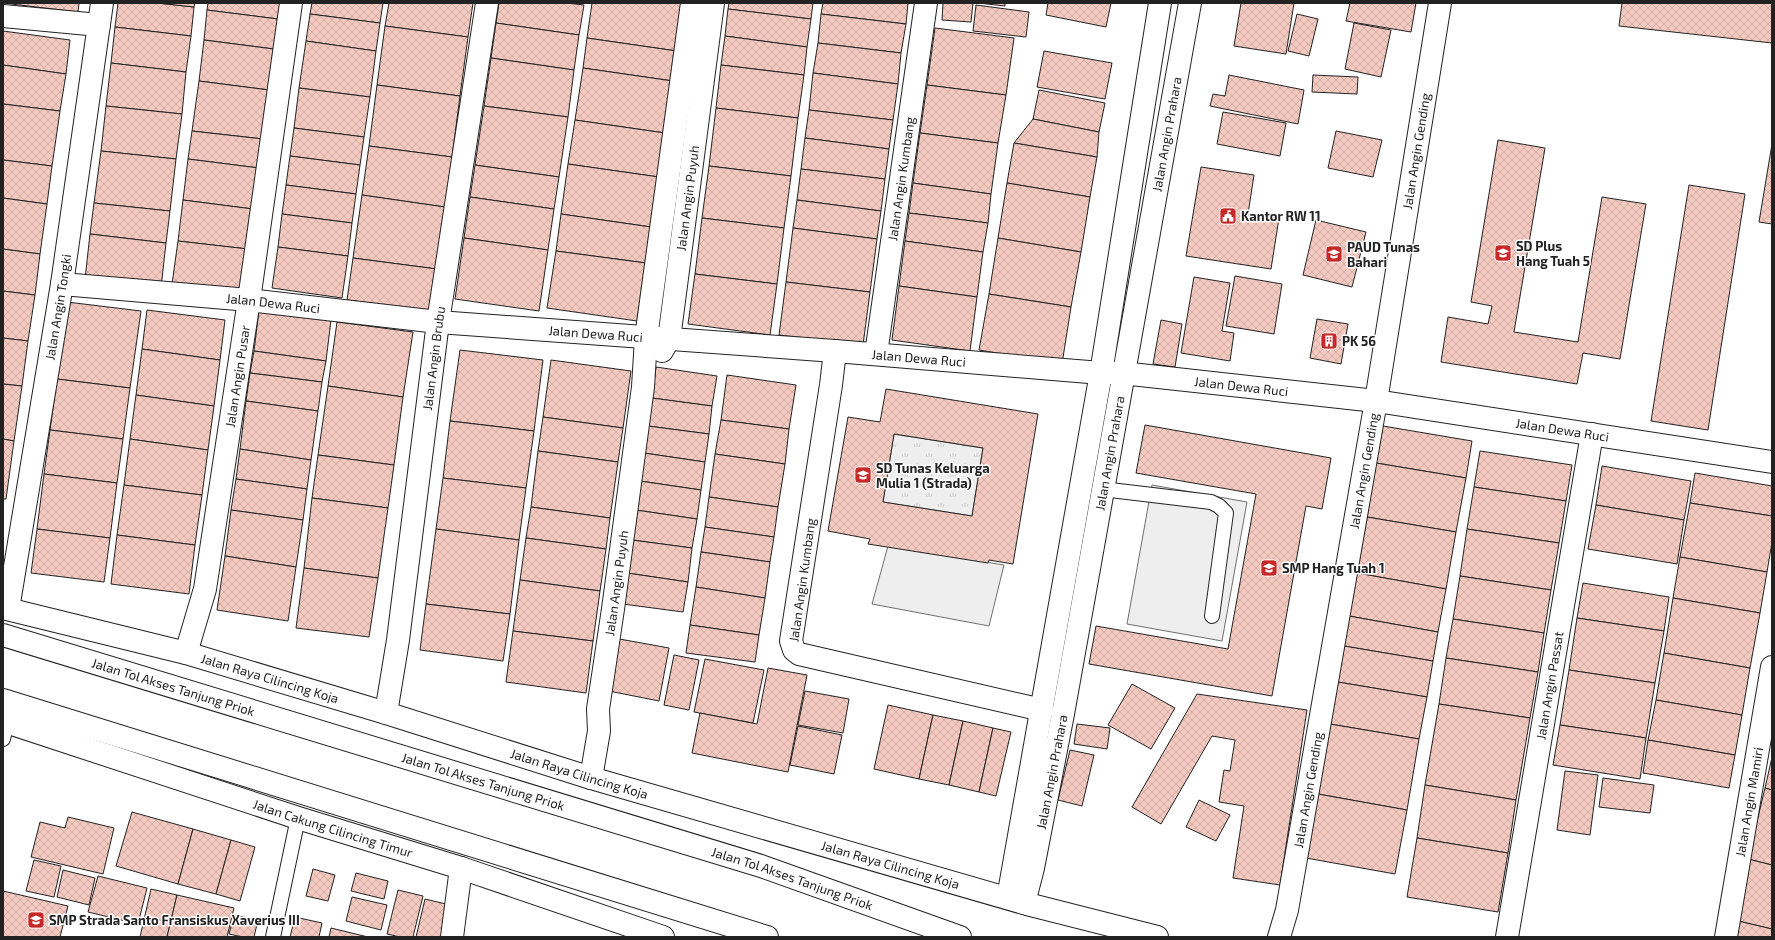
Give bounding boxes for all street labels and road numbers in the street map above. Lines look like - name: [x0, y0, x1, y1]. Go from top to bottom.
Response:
- street label: Jalan Angin Prahara: [1148, 75, 1185, 193]
- street label: Jalan Angin Gending: [1399, 92, 1433, 210]
- street label: Jalan Angin Kumbang: [884, 116, 918, 242]
- street label: Jalan Angin Puyuh: [673, 144, 702, 252]
- street label: Jalan Angin Tongki: [41, 253, 74, 361]
- street label: Jalan Dewa Ruci: [225, 290, 321, 316]
- street label: Jalan Angin Brubu: [419, 305, 448, 411]
- street label: Jalan Dewa Ruci: [548, 322, 643, 345]
- street label: Jalan Angin Pusar: [222, 324, 253, 429]
- street label: Jalan Dewa Ruci: [871, 346, 966, 370]
- street label: Jalan Dewa Ruci: [1194, 373, 1289, 399]
- street label: Jalan Angin Prahara: [1091, 394, 1128, 512]
- street label: Jalan Angin Gending: [1346, 412, 1382, 530]
- street label: Jalan Dewa Ruci: [1514, 415, 1610, 445]
- street label: Jalan Angin Kumbang: [785, 517, 819, 643]
- street label: Jalan Angin Puyuh: [601, 529, 632, 637]
- street label: Jalan Angin Passat: [1532, 630, 1567, 741]
- street label: Jalan Raya Cilincing Koja: [199, 650, 341, 706]
- street label: Jalan Tol Akses Tanjung Priok: [90, 655, 257, 719]
- street label: Jalan Angin Prahara: [1033, 713, 1071, 831]
- street label: Jalan Angin Gending: [1290, 731, 1326, 849]
- street label: Jalan Raya Cilincing Koja: [509, 745, 650, 802]
- street label: Jalan Angin Mamiri: [1732, 746, 1766, 858]
- street label: Jalan Tol Akses Tanjung Priok: [400, 749, 567, 814]
- street label: Jalan Cakung Cilincing Timur: [251, 796, 415, 861]
- street label: Jalan Raya Cilincing Koja: [819, 837, 961, 892]
- street label: Jalan Tol Akses Tanjung Priok: [710, 843, 876, 913]

